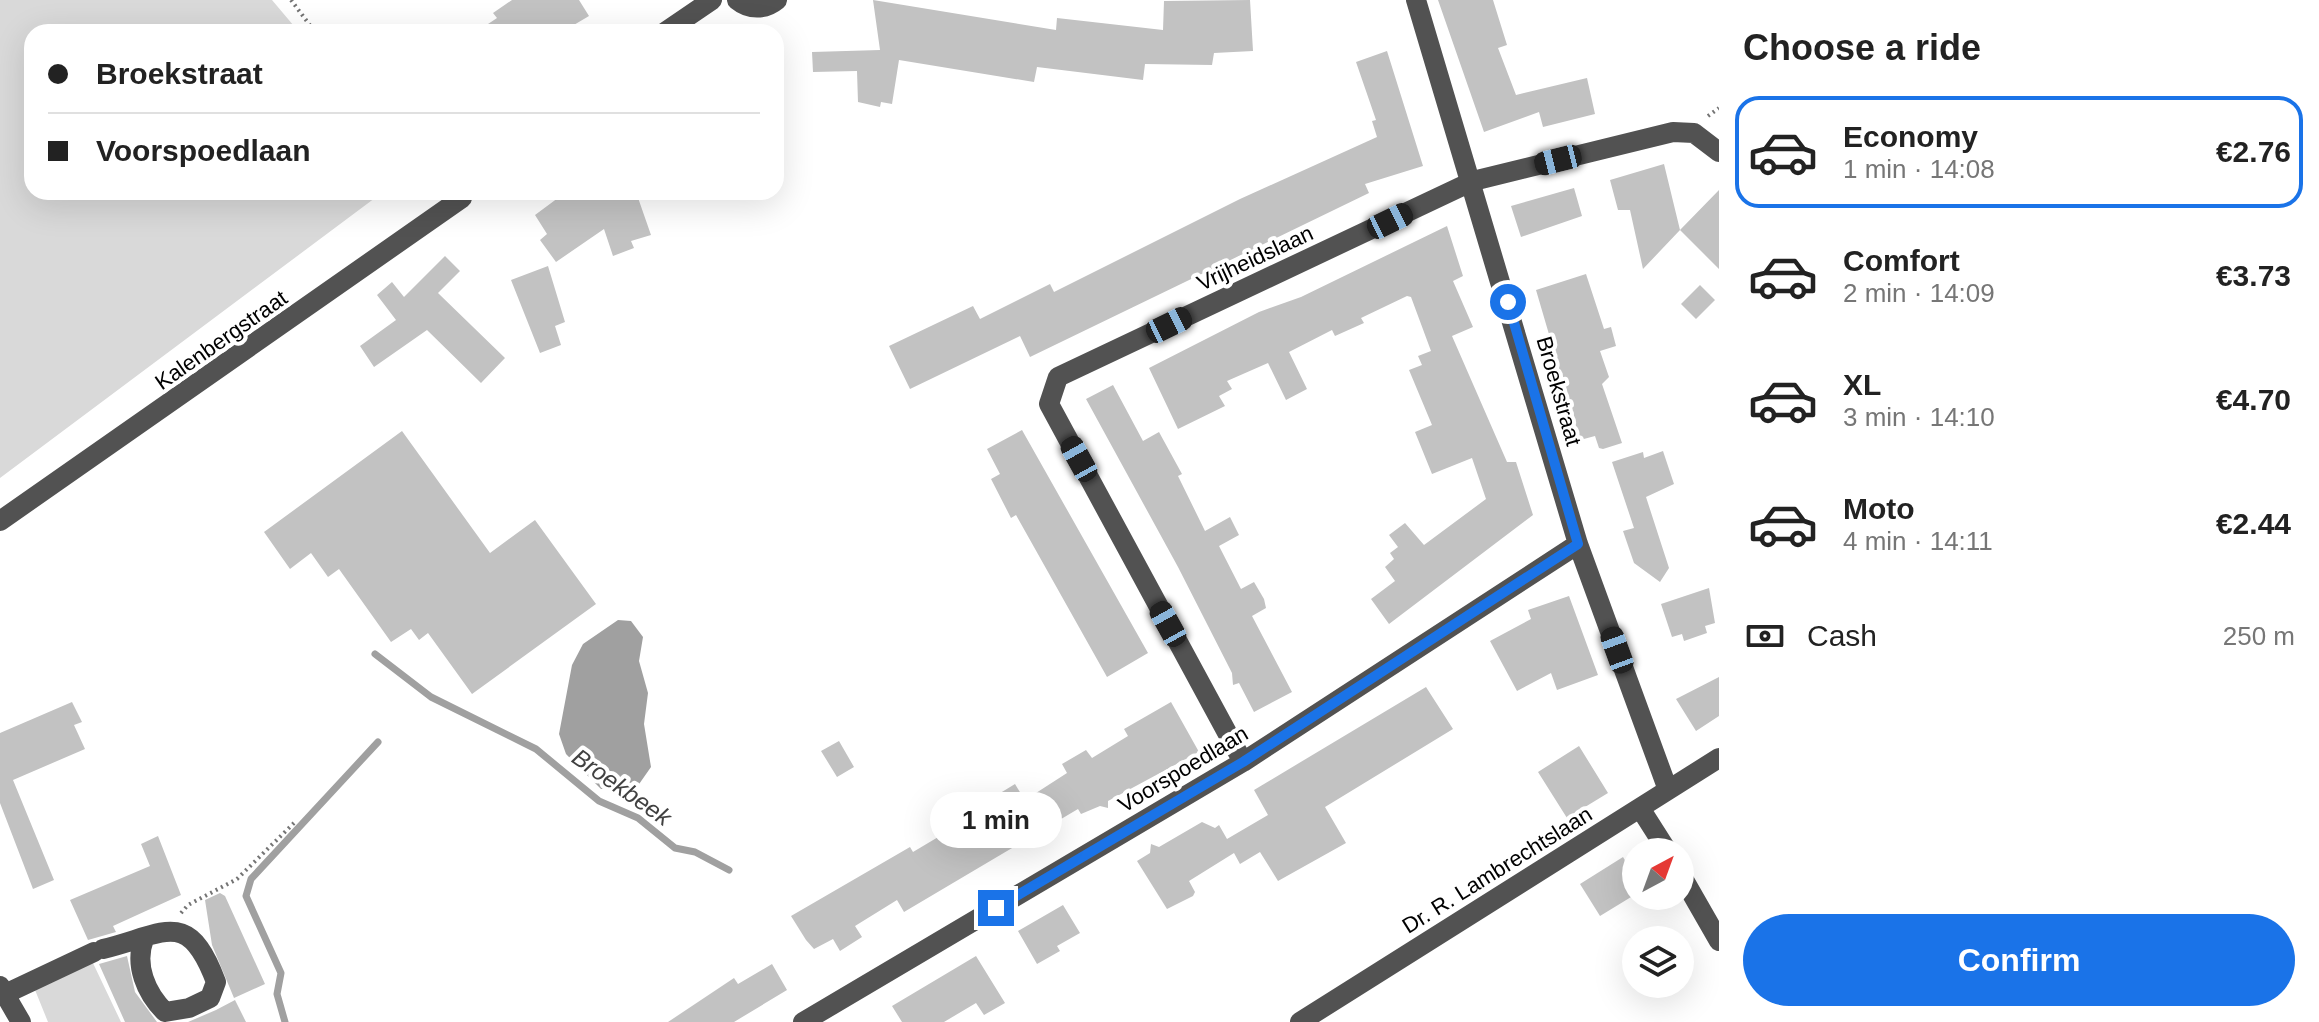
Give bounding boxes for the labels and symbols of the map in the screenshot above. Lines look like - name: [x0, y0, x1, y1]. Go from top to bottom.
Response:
- car: [1532, 143, 1584, 177]
- car: [1363, 200, 1417, 242]
- street label: Vrijheidslaan: [1193, 220, 1317, 296]
- route start: [1490, 284, 1526, 320]
- street label: Kalenbergstraat: [150, 285, 292, 395]
- car: [1142, 304, 1196, 346]
- street label: Broekstraat: [1531, 333, 1587, 449]
- car: [1057, 432, 1101, 486]
- car: [1146, 597, 1190, 651]
- car: [1598, 623, 1636, 677]
- street label: Voorspoedlaan: [1114, 720, 1252, 818]
- water label: Broekbeek: [567, 743, 678, 832]
- callout: 1 min: [930, 792, 1062, 848]
- street label: Dr. R. Lambrechtslaan: [1398, 801, 1596, 939]
- north arrow: [1622, 838, 1694, 910]
- route end: [978, 890, 1014, 926]

